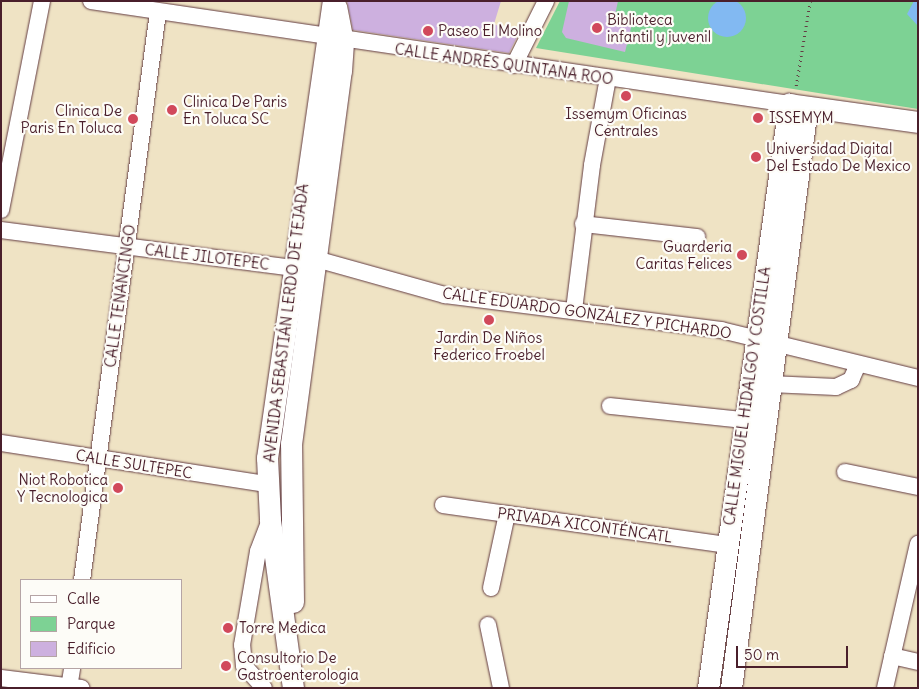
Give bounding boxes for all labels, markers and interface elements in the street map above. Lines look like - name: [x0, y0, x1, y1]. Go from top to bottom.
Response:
- place label: Biblioteca infantil y juvenil: [607, 10, 711, 45]
- place label: Paseo El Molino: [438, 22, 542, 40]
- marker: Biblioteca infantil y juvenil: [591, 22, 603, 34]
- marker: Paseo El Molino: [422, 25, 434, 37]
- street label: CALLE ANDRÉS QUINTANA ROO: [394, 40, 614, 88]
- marker: Issemym Oficinas Centrales: [620, 90, 632, 102]
- place label: Clinica De Paris En Toluca SC: [183, 92, 287, 127]
- place label: Clinica De Paris En Toluca: [20, 101, 122, 136]
- marker: Clinica De Paris En Toluca SC: [165, 103, 179, 117]
- place label: Issemym Oficinas Centrales: [565, 104, 687, 139]
- place label: ISSEMYM: [769, 109, 834, 127]
- marker: ISSEMYM: [751, 111, 765, 125]
- marker: Clinica De Paris En Toluca: [126, 112, 140, 126]
- place label: Universidad Digital Del Estado De Mexico: [766, 139, 911, 174]
- marker: Universidad Digital Del Estado De Mexico: [750, 151, 762, 163]
- street label: AVENIDA SEBASTIÁN LERDO DE TEJADA: [260, 183, 312, 463]
- street label: CALLE TENANCINGO: [101, 223, 139, 369]
- place label: Guarderia Caritas Felices: [635, 237, 732, 272]
- street label: CALLE JILOTEPEC: [144, 240, 270, 274]
- marker: Guarderia Caritas Felices: [736, 249, 748, 261]
- street label: CALLE MIGUEL HIDALGO Y COSTILLA: [720, 265, 774, 527]
- street label: CALLE EDUARDO GONZÁLEZ Y PICHARDO: [441, 284, 733, 342]
- marker: Jardin De Niños Federico Froebel: [483, 314, 495, 326]
- place label: Jardin De Niños Federico Froebel: [433, 328, 545, 363]
- street label: CALLE SULTEPEC: [74, 446, 194, 482]
- place label: Niot Robotica Y Tecnologica: [17, 470, 108, 505]
- marker: Niot Robotica Y Tecnologica: [112, 482, 124, 494]
- street label: PRIVADA XICONTÉNCATL: [496, 504, 674, 546]
- legend: [20, 579, 182, 669]
- text: Calle: [67, 589, 100, 608]
- text: Parque: [67, 614, 115, 633]
- place label: Torre Medica: [239, 619, 326, 637]
- marker: Torre Medica: [221, 621, 235, 635]
- scale bar: [739, 636, 852, 668]
- text: Edificio: [67, 639, 115, 658]
- text: 50 m: [744, 645, 779, 664]
- place label: Consultorio De Gastroenterologia: [237, 648, 359, 683]
- marker: Consultorio De Gastroenterologia: [219, 659, 233, 673]

